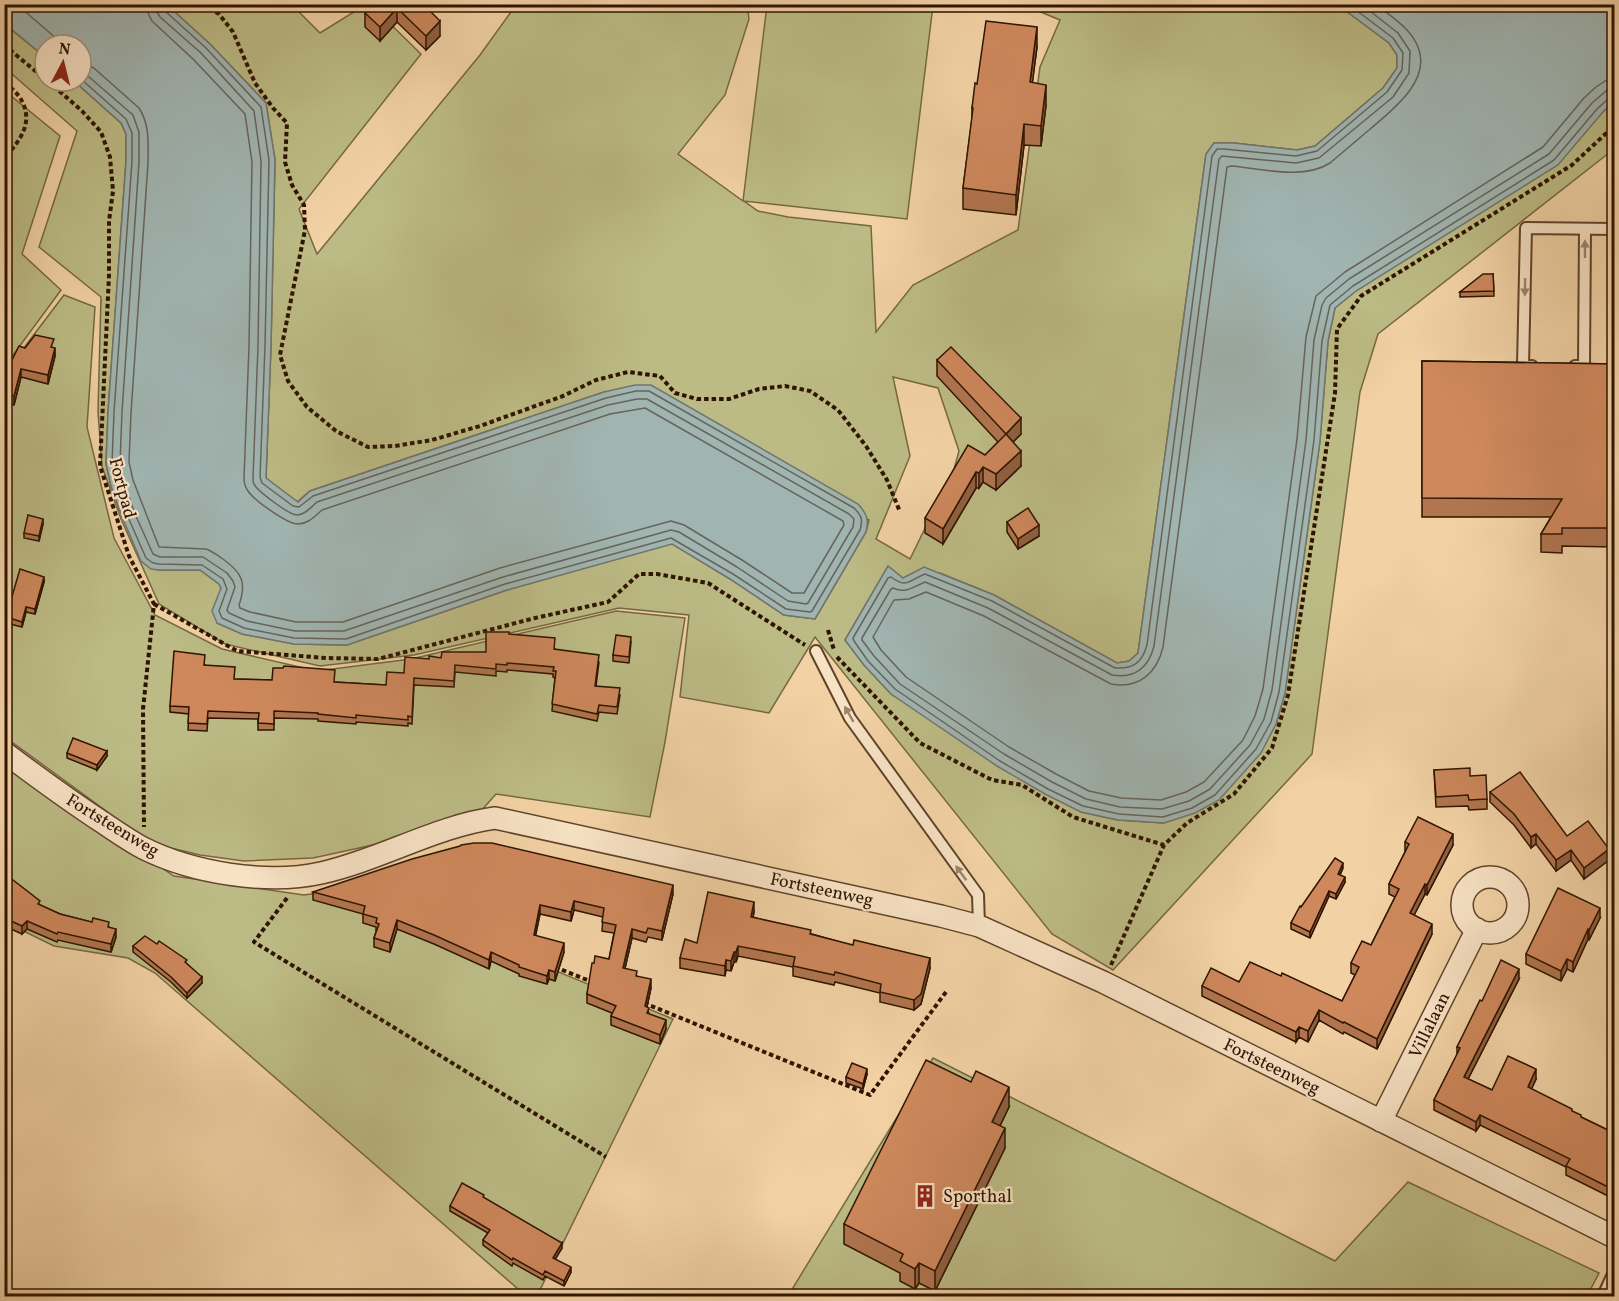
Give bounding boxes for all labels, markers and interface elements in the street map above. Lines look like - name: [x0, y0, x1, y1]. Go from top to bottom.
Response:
- north arrow: [33, 33, 93, 93]
- text: N: [57, 38, 72, 62]
- one-way arrow: [1580, 240, 1590, 259]
- one-way arrow: [1520, 277, 1529, 296]
- street label: Fortpad: [101, 455, 142, 522]
- one-way arrow: [843, 706, 854, 722]
- street label: Fortsteenweg: [61, 789, 164, 864]
- one-way arrow: [955, 865, 967, 881]
- street label: Fortsteenweg: [768, 867, 876, 914]
- street label: Villalaan: [1404, 988, 1457, 1063]
- street label: Fortsteenweg: [1219, 1033, 1324, 1102]
- building icon: Sporthal: [912, 1183, 938, 1209]
- place label: Sporthal: [943, 1185, 1012, 1210]

